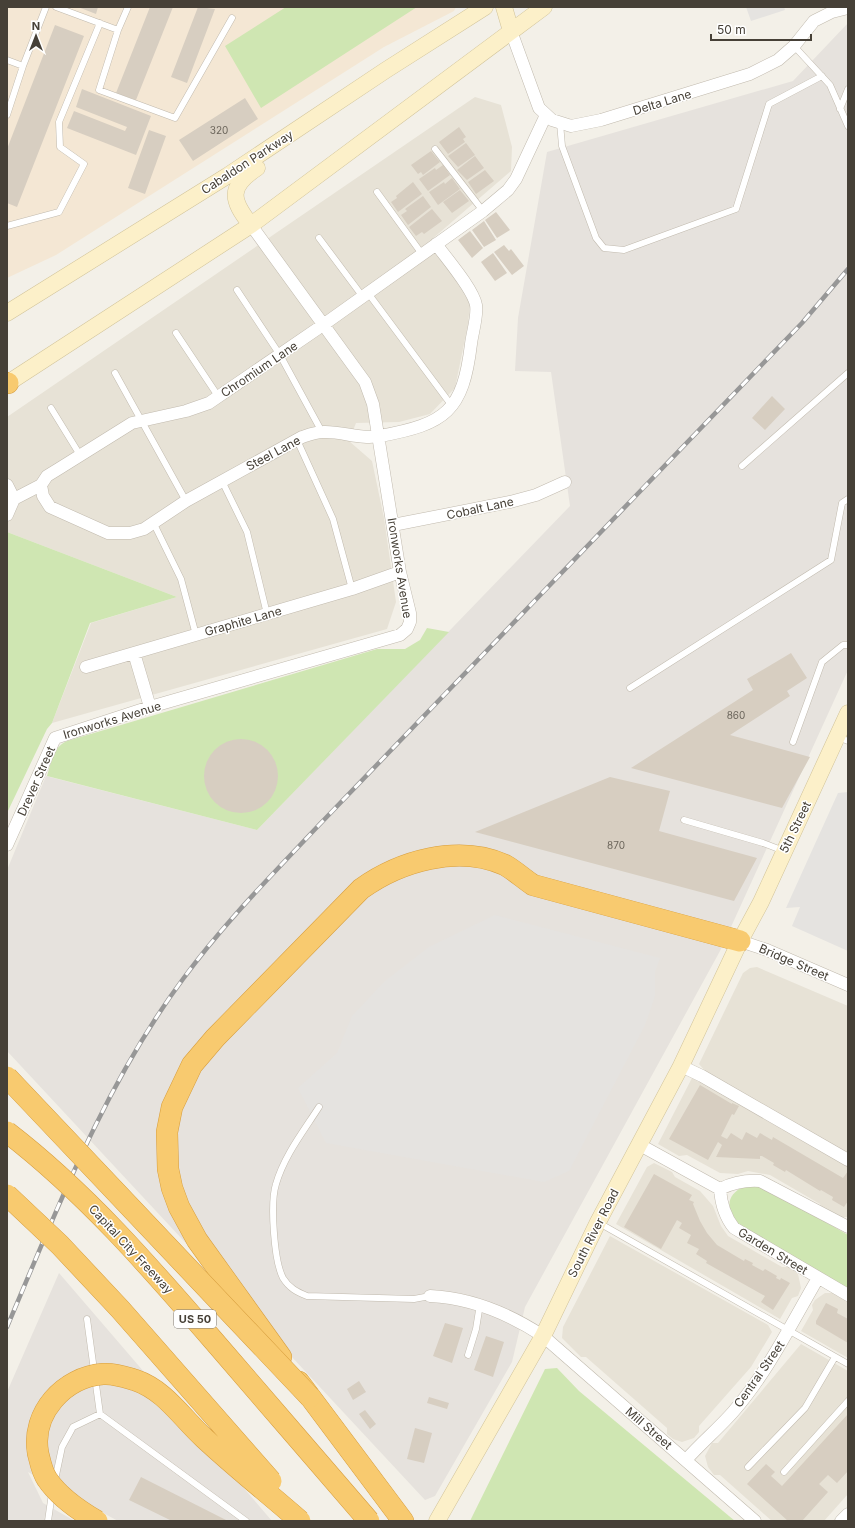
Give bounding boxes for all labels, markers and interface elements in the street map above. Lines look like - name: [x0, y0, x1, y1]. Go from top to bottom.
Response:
- north arrow: [16, 16, 56, 56]
- scale bar: [711, 16, 811, 42]
- text: N: [32, 19, 40, 33]
- text: 50 m: [717, 22, 746, 37]
- street label: Delta Lane: [631, 86, 693, 118]
- house number: 320: [210, 124, 228, 136]
- street label: Cabaldon Parkway: [198, 127, 296, 197]
- street label: Chromium Lane: [218, 338, 300, 400]
- street label: Steel Lane: [243, 432, 303, 474]
- street label: Cobalt Lane: [445, 494, 515, 522]
- street label: Ironworks Avenue: [385, 517, 415, 619]
- street label: Graphite Lane: [203, 603, 283, 639]
- street label: Ironworks Avenue: [61, 698, 163, 742]
- house number: 860: [727, 709, 745, 721]
- street label: Drever Street: [14, 744, 58, 818]
- street label: 5th Street: [776, 799, 814, 855]
- house number: 870: [607, 839, 625, 851]
- street label: Bridge Street: [757, 941, 831, 983]
- street label: South River Road: [564, 1186, 622, 1280]
- street label: Capital City Freeway: [86, 1201, 176, 1297]
- street label: Garden Street: [735, 1224, 811, 1278]
- road number: US 50: [174, 1310, 216, 1328]
- street label: Central Street: [730, 1338, 788, 1410]
- street label: Mill Street: [623, 1404, 675, 1452]

